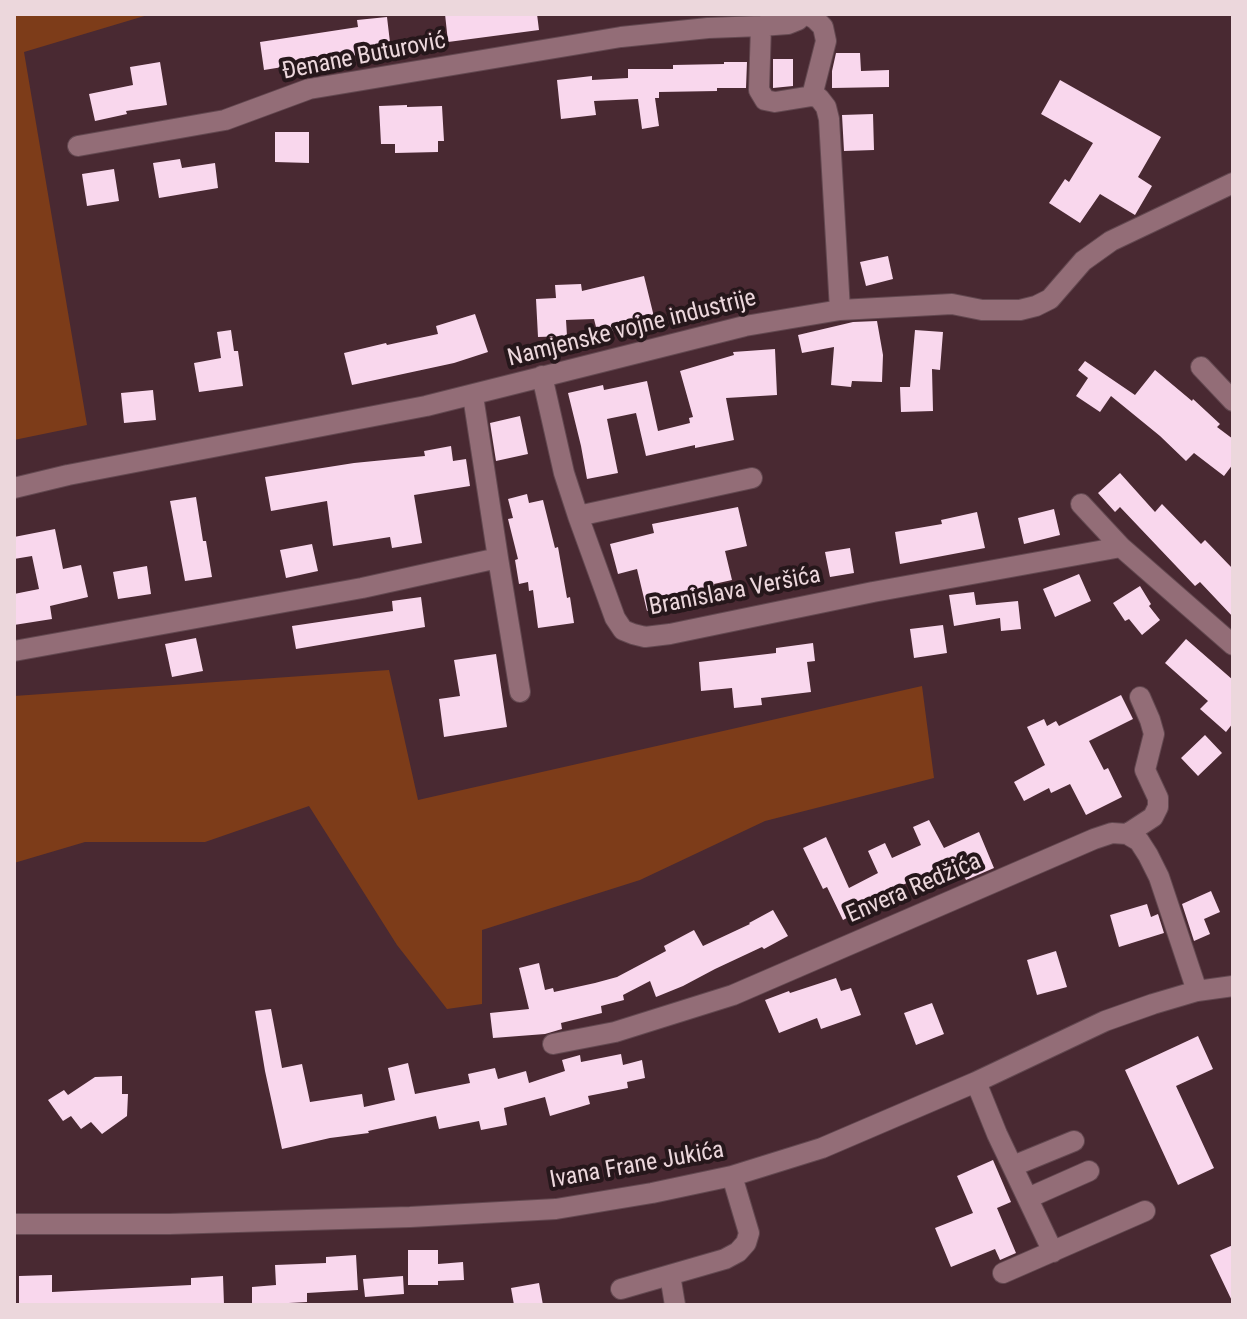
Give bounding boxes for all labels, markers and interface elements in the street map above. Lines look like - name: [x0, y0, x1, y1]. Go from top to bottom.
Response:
- street label: Đenane Buturović: [280, 27, 448, 87]
- street label: Namjenske vojne industrije: [505, 284, 759, 374]
- street label: Branislava Veršića: [647, 561, 823, 623]
- street label: Envera Redžića: [842, 848, 986, 930]
- street label: Ivana Frane Jukića: [548, 1137, 726, 1195]

